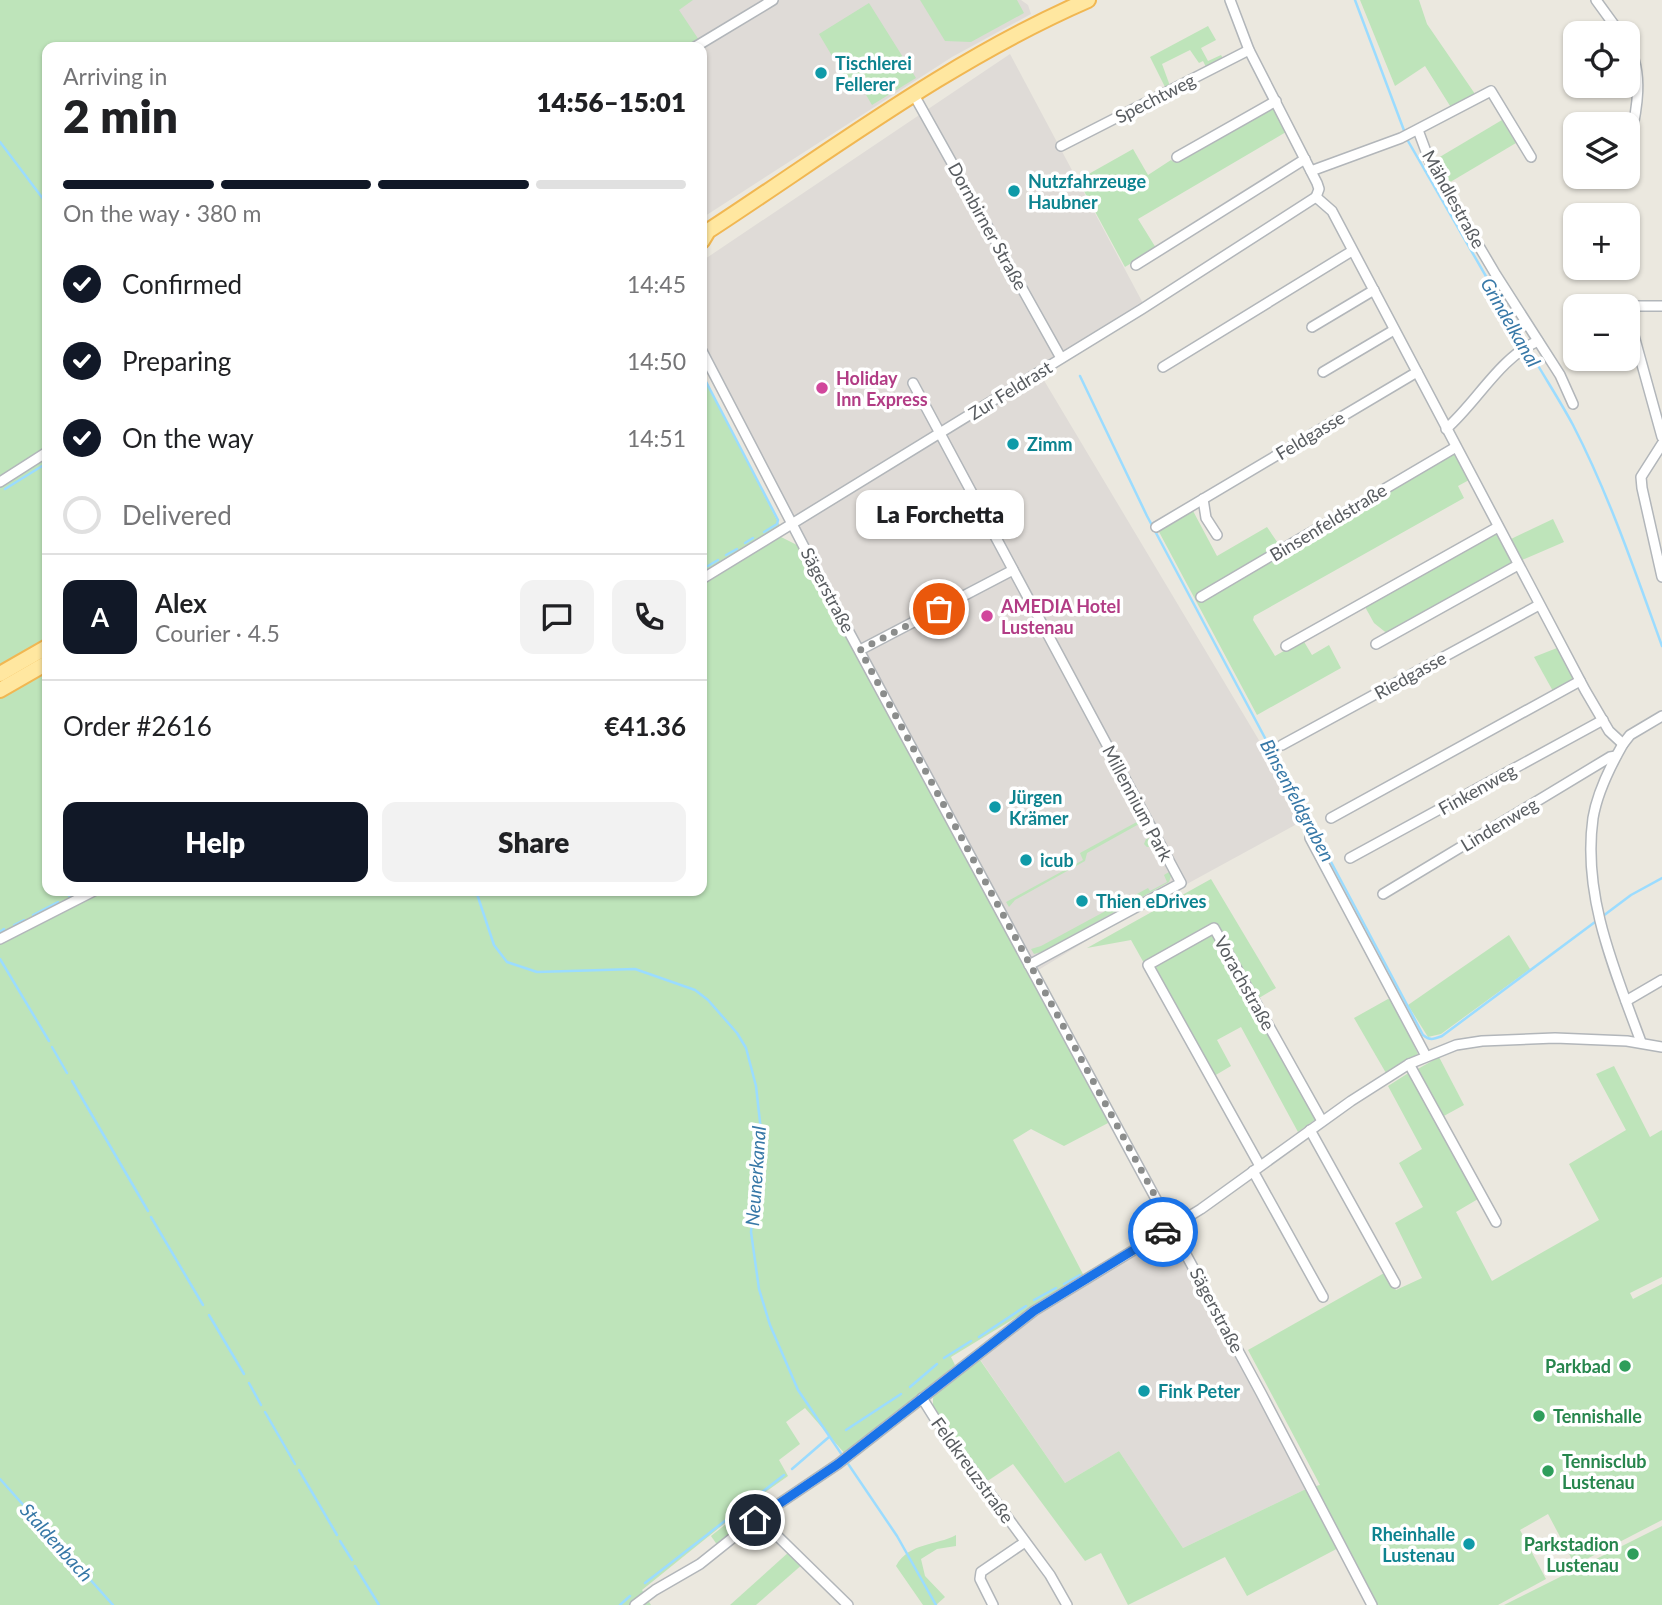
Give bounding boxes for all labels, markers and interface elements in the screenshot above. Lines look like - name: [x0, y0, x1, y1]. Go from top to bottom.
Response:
- map controls: [1563, 21, 1640, 371]
- button: locate: [1563, 21, 1640, 98]
- place label: Tischlerei Fellerer: [835, 52, 912, 95]
- text: Arriving in: [63, 62, 167, 90]
- marker: Tischlerei Fellerer: [813, 65, 829, 81]
- street label: Spechtweg: [1111, 68, 1199, 128]
- text: 14:56–15:01: [536, 86, 686, 118]
- text: 2 min: [63, 88, 178, 143]
- button: layers: [1563, 112, 1640, 189]
- street label: Mähdlestraße: [1418, 146, 1490, 252]
- street label: Dornbirner Straße: [944, 158, 1032, 294]
- place label: Nutzfahrzeuge Haubner: [1028, 170, 1146, 213]
- marker: Nutzfahrzeuge Haubner: [1006, 183, 1022, 199]
- text: On the way · 380 m: [63, 199, 262, 227]
- button: +: [1563, 203, 1640, 280]
- icon: check: [63, 265, 101, 303]
- text: Confirmed: [122, 268, 242, 300]
- text: 14:45: [627, 270, 686, 298]
- water label: Grindelkanal: [1476, 273, 1546, 371]
- button: −: [1563, 294, 1640, 371]
- icon: check: [63, 342, 101, 380]
- text: Preparing: [122, 345, 231, 377]
- text: 14:50: [627, 347, 686, 375]
- street label: Zur Feldrast: [964, 355, 1056, 424]
- place label: Holiday Inn Express: [836, 367, 928, 410]
- marker: Holiday Inn Express: [814, 380, 830, 396]
- street label: Feldgasse: [1271, 406, 1349, 464]
- icon: check: [63, 419, 101, 457]
- text: On the way: [122, 422, 254, 454]
- text: 14:51: [627, 424, 686, 452]
- place label: Zimm: [1027, 433, 1073, 455]
- marker: Zimm: [1005, 436, 1021, 452]
- street label: Binsenfeldstraße: [1266, 478, 1390, 566]
- callout: La Forchetta: [855, 490, 1023, 539]
- text: Delivered: [122, 499, 232, 531]
- text: La Forchetta: [876, 500, 1004, 528]
- street label: Sägerstraße: [796, 544, 860, 636]
- pin: [909, 579, 969, 639]
- button: chat: [520, 580, 594, 654]
- button: phone: [612, 580, 686, 654]
- text: Alex: [155, 587, 207, 619]
- icon: bag: [920, 590, 958, 628]
- place label: AMEDIA Hotel Lustenau: [1000, 595, 1121, 638]
- text: A: [91, 601, 109, 633]
- marker: AMEDIA Hotel Lustenau: [979, 608, 995, 624]
- text: Courier · 4.5: [155, 619, 280, 647]
- street label: Riedgasse: [1370, 646, 1450, 704]
- text: Order #2616: [63, 710, 212, 742]
- text: €41.36: [604, 710, 686, 742]
- water label: Binsenfeldgraben: [1256, 735, 1340, 865]
- street label: Millennium Park: [1098, 741, 1178, 865]
- street label: Finkenweg: [1434, 759, 1520, 819]
- place label: Jürgen Krämer: [1009, 786, 1069, 829]
- street label: Lindenweg: [1456, 792, 1542, 856]
- marker: Jürgen Krämer: [987, 799, 1003, 815]
- button: Help: [63, 802, 368, 882]
- button: Share: [382, 802, 686, 882]
- place label: icub: [1040, 849, 1074, 871]
- marker: icub: [1018, 852, 1034, 868]
- place label: Thien eDrives: [1096, 890, 1207, 912]
- marker: Thien eDrives: [1074, 893, 1090, 909]
- street label: Vorachstraße: [1210, 932, 1280, 1034]
- water label: Neunerkanal: [740, 1125, 770, 1227]
- courier: [1128, 1197, 1198, 1267]
- icon: car: [1144, 1213, 1182, 1251]
- street label: Sägerstraße: [1185, 1264, 1249, 1356]
- place label: Parkbad: [1545, 1355, 1611, 1377]
- marker: Parkbad: [1617, 1358, 1633, 1374]
- place label: Fink Peter: [1158, 1380, 1240, 1402]
- marker: Fink Peter: [1136, 1383, 1152, 1399]
- place label: Tennishalle: [1553, 1405, 1642, 1427]
- marker: Tennishalle: [1531, 1408, 1547, 1424]
- street label: Feldkreuzstraße: [927, 1413, 1019, 1527]
- place label: Tennisclub Lustenau: [1562, 1450, 1647, 1493]
- marker: Tennisclub Lustenau: [1540, 1463, 1556, 1479]
- pin: [725, 1490, 785, 1550]
- water label: Staldenbach: [16, 1498, 98, 1586]
- icon: home: [736, 1501, 774, 1539]
- place label: Rheinhalle Lustenau: [1371, 1523, 1455, 1566]
- place label: Parkstadion Lustenau: [1524, 1533, 1619, 1576]
- marker: Rheinhalle Lustenau: [1461, 1536, 1477, 1552]
- marker: Parkstadion Lustenau: [1625, 1546, 1641, 1562]

